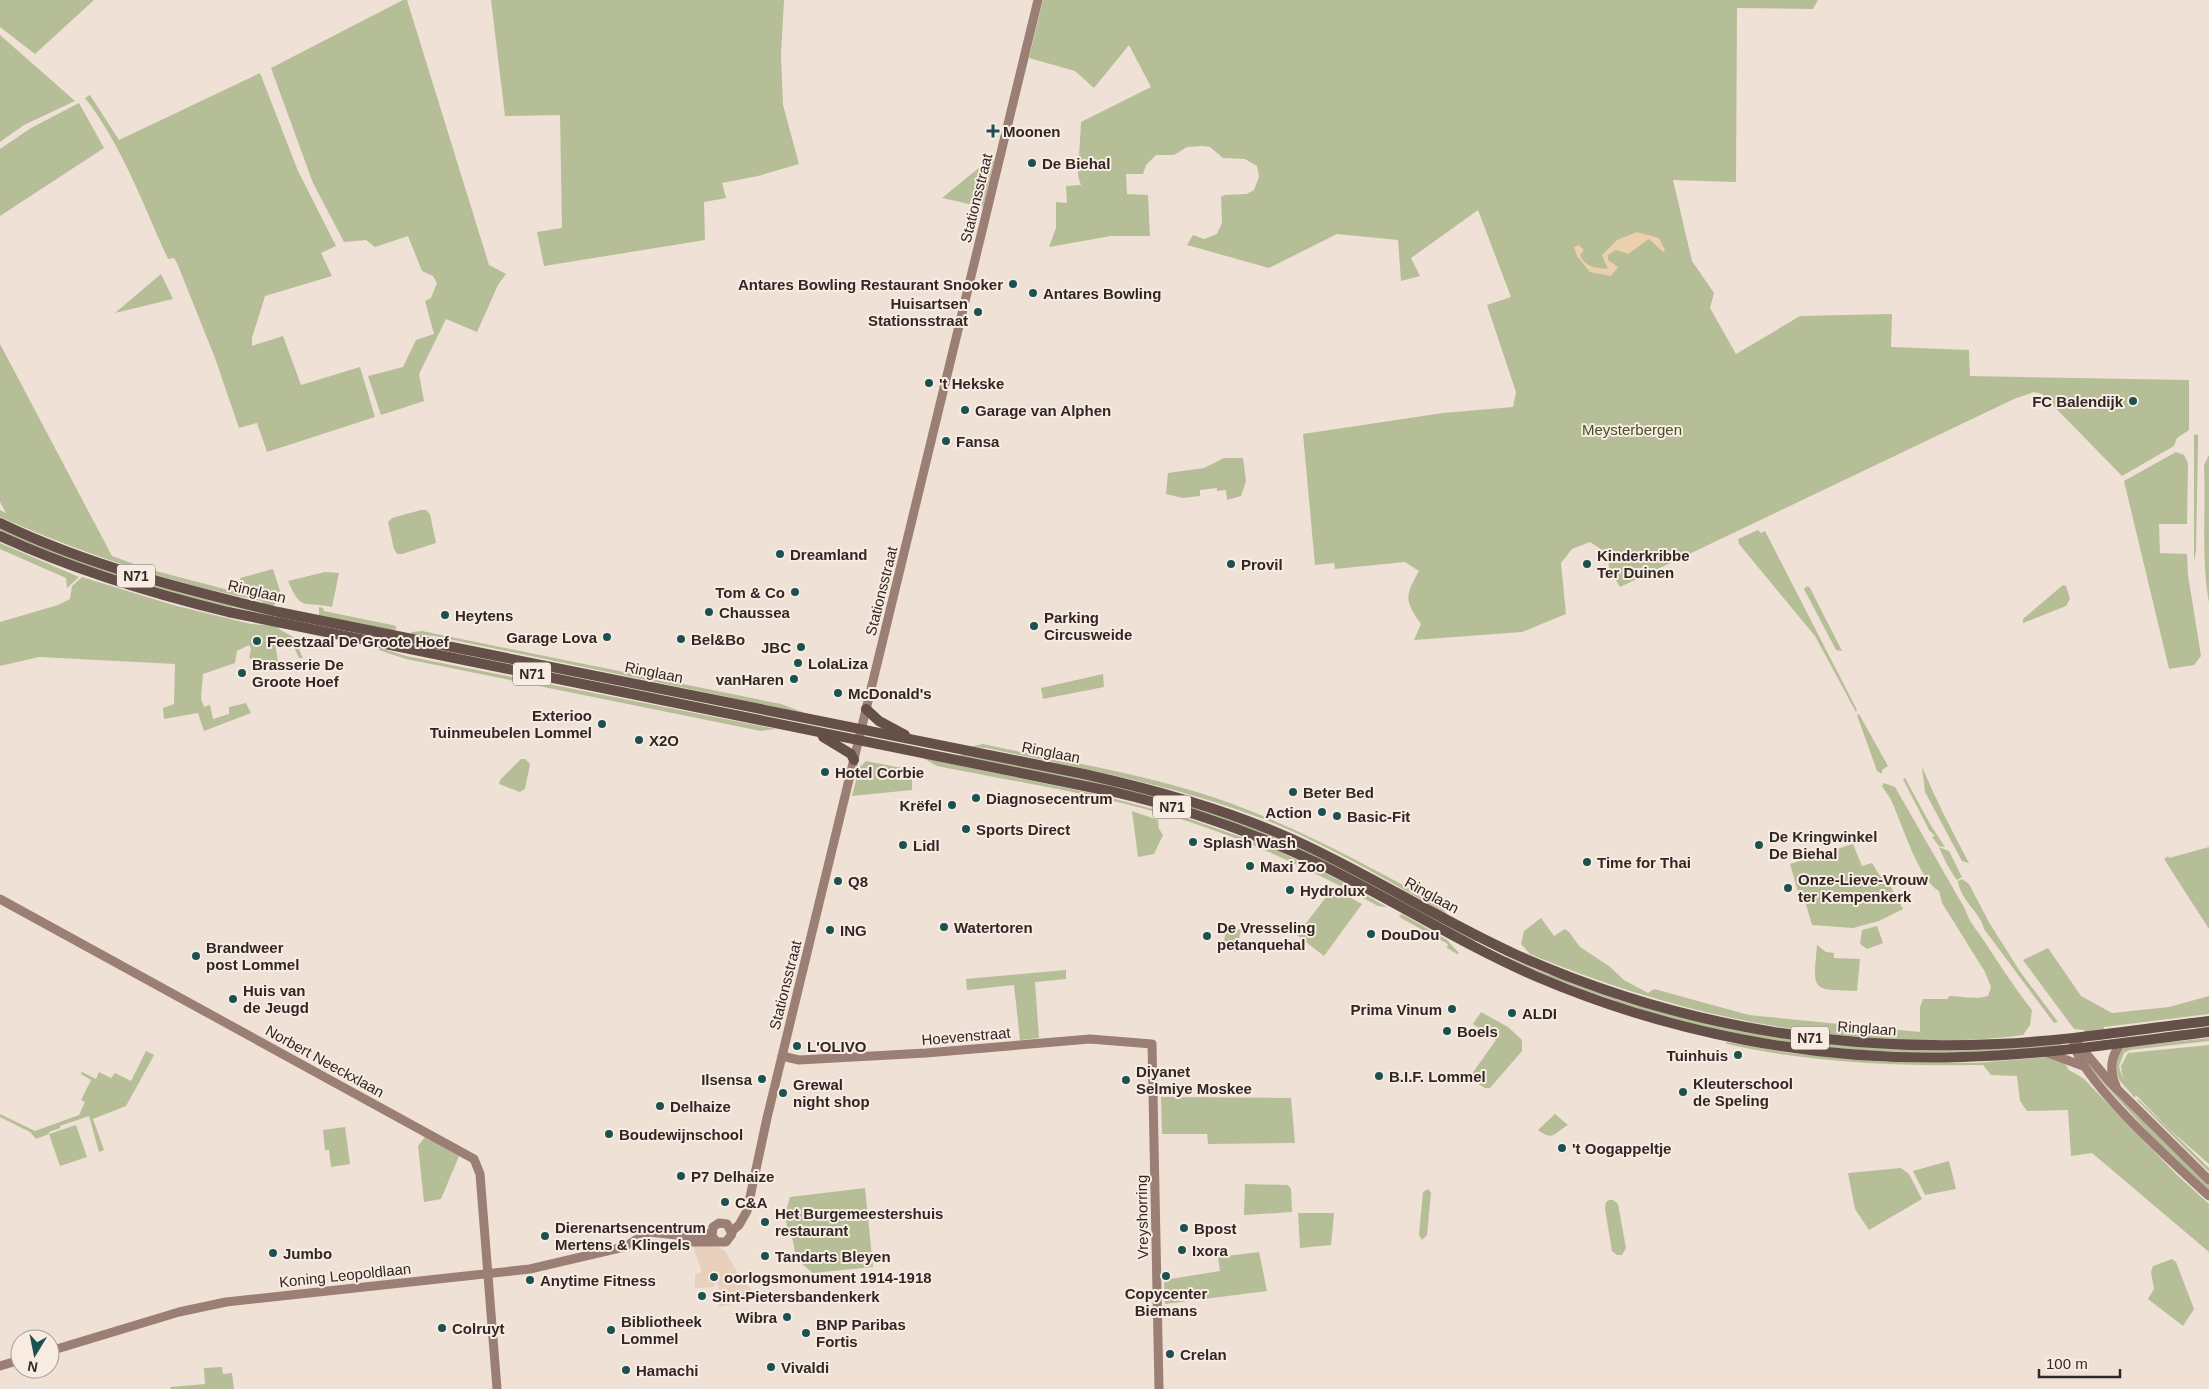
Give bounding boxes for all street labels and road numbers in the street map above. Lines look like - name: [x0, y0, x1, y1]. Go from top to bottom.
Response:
- street label: Stationsstraat: [957, 151, 996, 245]
- street label: Stationsstraat: [862, 544, 901, 638]
- road number: N71: [117, 564, 155, 588]
- street label: Ringlaan: [226, 576, 288, 606]
- street label: Ringlaan: [623, 658, 685, 686]
- road number: N71: [513, 662, 551, 686]
- street label: Ringlaan: [1020, 738, 1082, 766]
- road number: N71: [1153, 796, 1191, 819]
- street label: Ringlaan: [1402, 873, 1462, 917]
- street label: Stationsstraat: [766, 938, 805, 1032]
- street label: Ringlaan: [1837, 1017, 1897, 1039]
- street label: Norbert Neeckxlaan: [263, 1021, 387, 1101]
- street label: Hoevenstraat: [921, 1024, 1012, 1048]
- road number: N71: [1791, 1026, 1829, 1050]
- street label: Vreyshorring: [1133, 1175, 1151, 1259]
- street label: Koning Leopoldlaan: [278, 1260, 412, 1290]

